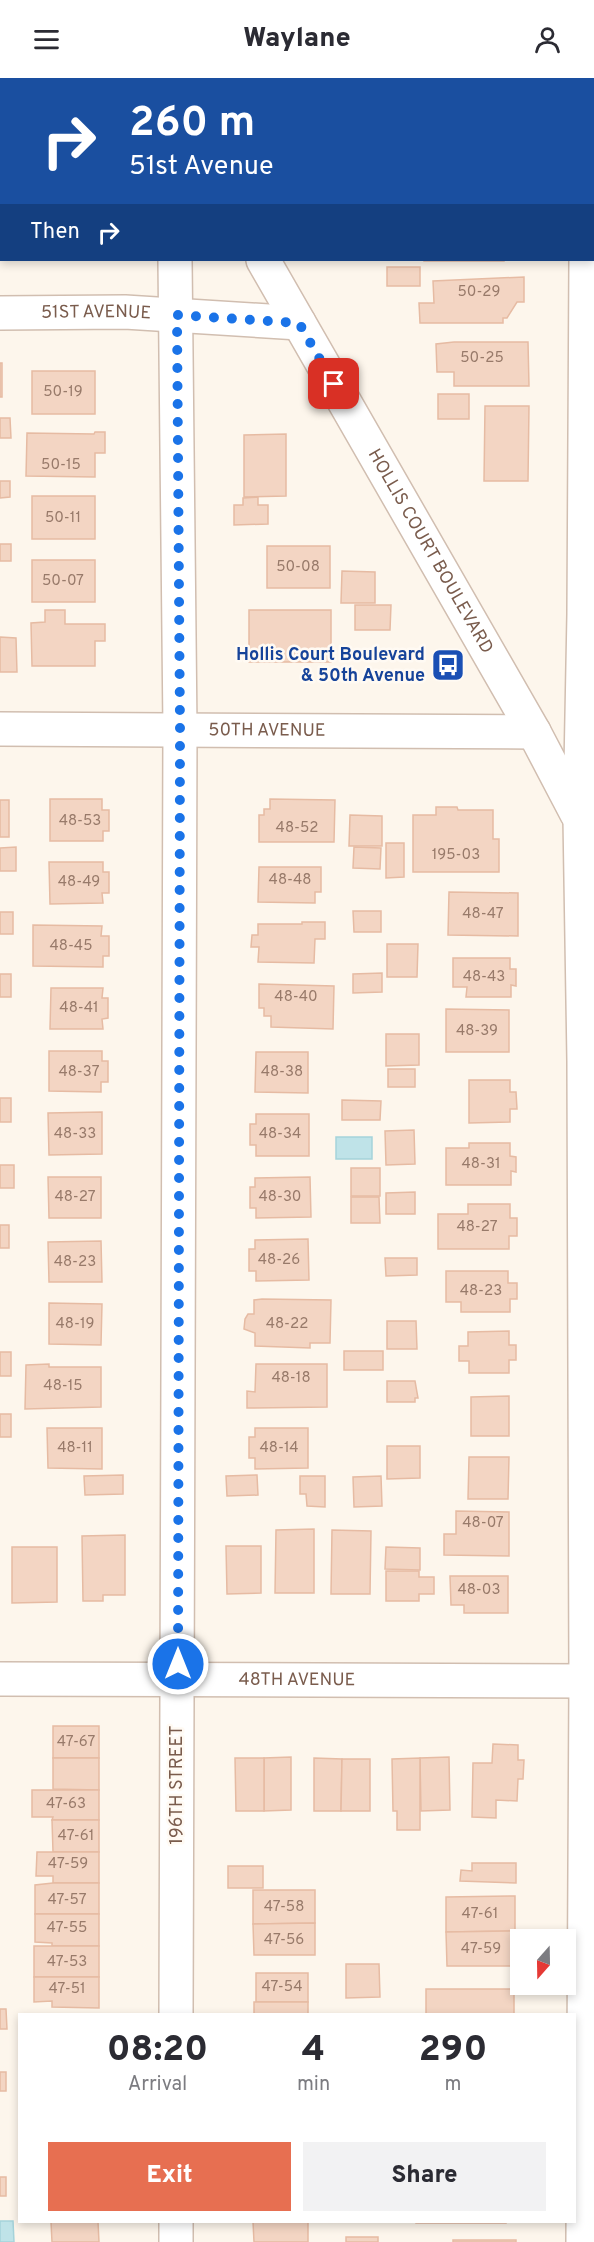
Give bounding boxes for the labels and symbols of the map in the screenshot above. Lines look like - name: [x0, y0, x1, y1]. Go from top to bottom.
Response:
- house number: 50-29: [457, 283, 501, 302]
- street label: 51ST AVENUE: [41, 300, 152, 325]
- house number: 50-25: [460, 349, 504, 368]
- pin: [308, 358, 359, 409]
- house number: 50-19: [43, 383, 83, 402]
- street label: HOLLIS COURT BOULEVARD: [362, 445, 498, 658]
- house number: 50-15: [41, 456, 81, 475]
- house number: 50-11: [45, 509, 81, 528]
- house number: 50-08: [276, 558, 320, 577]
- house number: 50-07: [42, 572, 84, 591]
- place label: Hollis Court Boulevard & 50th Avenue: [236, 644, 425, 688]
- bus stop icon: Hollis Court Boulevard & 50th Avenue: [430, 647, 466, 683]
- street label: 50TH AVENUE: [208, 719, 326, 742]
- house number: 48-53: [59, 812, 101, 831]
- house number: 48-52: [276, 819, 318, 838]
- house number: 195-03: [432, 846, 480, 865]
- house number: 48-48: [269, 871, 311, 890]
- house number: 48-49: [58, 873, 100, 892]
- house number: 48-47: [462, 905, 504, 924]
- house number: 48-45: [49, 937, 93, 956]
- house number: 48-43: [463, 968, 505, 987]
- house number: 48-40: [274, 988, 318, 1007]
- house number: 48-41: [59, 999, 99, 1018]
- house number: 48-39: [456, 1022, 498, 1041]
- house number: 48-37: [58, 1063, 100, 1082]
- house number: 48-38: [261, 1063, 303, 1082]
- house number: 48-33: [54, 1125, 96, 1144]
- house number: 48-34: [259, 1125, 301, 1144]
- house number: 48-31: [462, 1155, 501, 1174]
- house number: 48-27: [54, 1188, 96, 1207]
- house number: 48-30: [259, 1188, 301, 1207]
- house number: 48-27: [456, 1218, 498, 1237]
- house number: 48-26: [258, 1251, 300, 1270]
- house number: 48-23: [54, 1253, 96, 1272]
- house number: 48-23: [460, 1282, 502, 1301]
- house number: 48-19: [56, 1315, 94, 1334]
- house number: 48-22: [266, 1315, 308, 1334]
- house number: 48-18: [271, 1369, 311, 1388]
- house number: 48-15: [43, 1377, 83, 1396]
- house number: 48-11: [57, 1439, 93, 1458]
- house number: 48-14: [260, 1439, 299, 1458]
- house number: 48-07: [462, 1514, 504, 1533]
- house number: 48-03: [457, 1581, 501, 1600]
- position arrow: [146, 1632, 210, 1696]
- street label: 48TH AVENUE: [239, 1668, 355, 1692]
- street label: 196TH STREET: [166, 1725, 189, 1845]
- house number: 47-67: [57, 1733, 96, 1752]
- house number: 47-63: [46, 1795, 86, 1814]
- house number: 47-61: [58, 1827, 94, 1846]
- house number: 47-59: [48, 1855, 88, 1874]
- house number: 47-57: [47, 1891, 87, 1910]
- house number: 47-58: [264, 1898, 304, 1917]
- house number: 47-61: [462, 1905, 498, 1924]
- house number: 47-55: [47, 1919, 87, 1938]
- north arrow: [510, 1929, 576, 1995]
- house number: 47-56: [264, 1931, 304, 1950]
- house number: 47-59: [461, 1940, 501, 1959]
- house number: 47-53: [47, 1953, 87, 1972]
- house number: 47-54: [261, 1978, 303, 1997]
- house number: 47-51: [48, 1980, 86, 1999]

